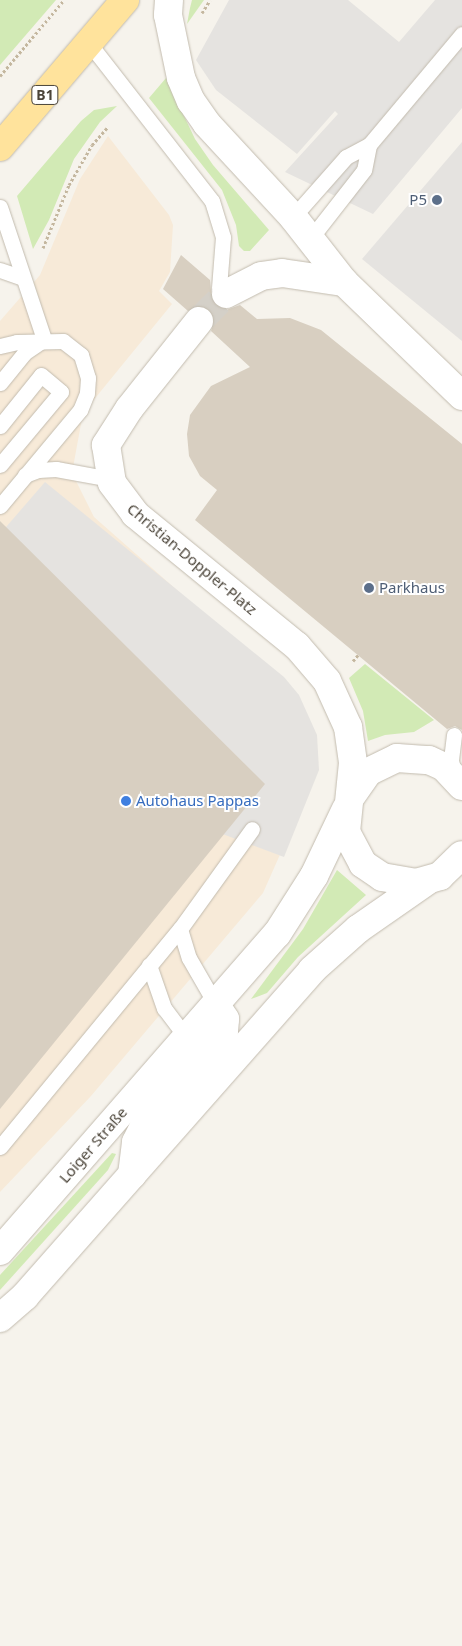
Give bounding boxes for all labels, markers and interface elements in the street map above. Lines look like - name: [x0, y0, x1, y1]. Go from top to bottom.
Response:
- road number: B1: [31, 84, 59, 106]
- place label: P5: [409, 191, 427, 209]
- marker: P5: [431, 194, 443, 206]
- street label: Christian-Doppler-Platz: [124, 500, 260, 618]
- place label: Parkhaus: [379, 579, 445, 597]
- marker: Parkhaus: [363, 582, 375, 594]
- place label: Autohaus Pappas: [136, 792, 259, 810]
- marker: Autohaus Pappas: [120, 795, 132, 807]
- street label: Loiger Straße: [55, 1103, 131, 1187]

